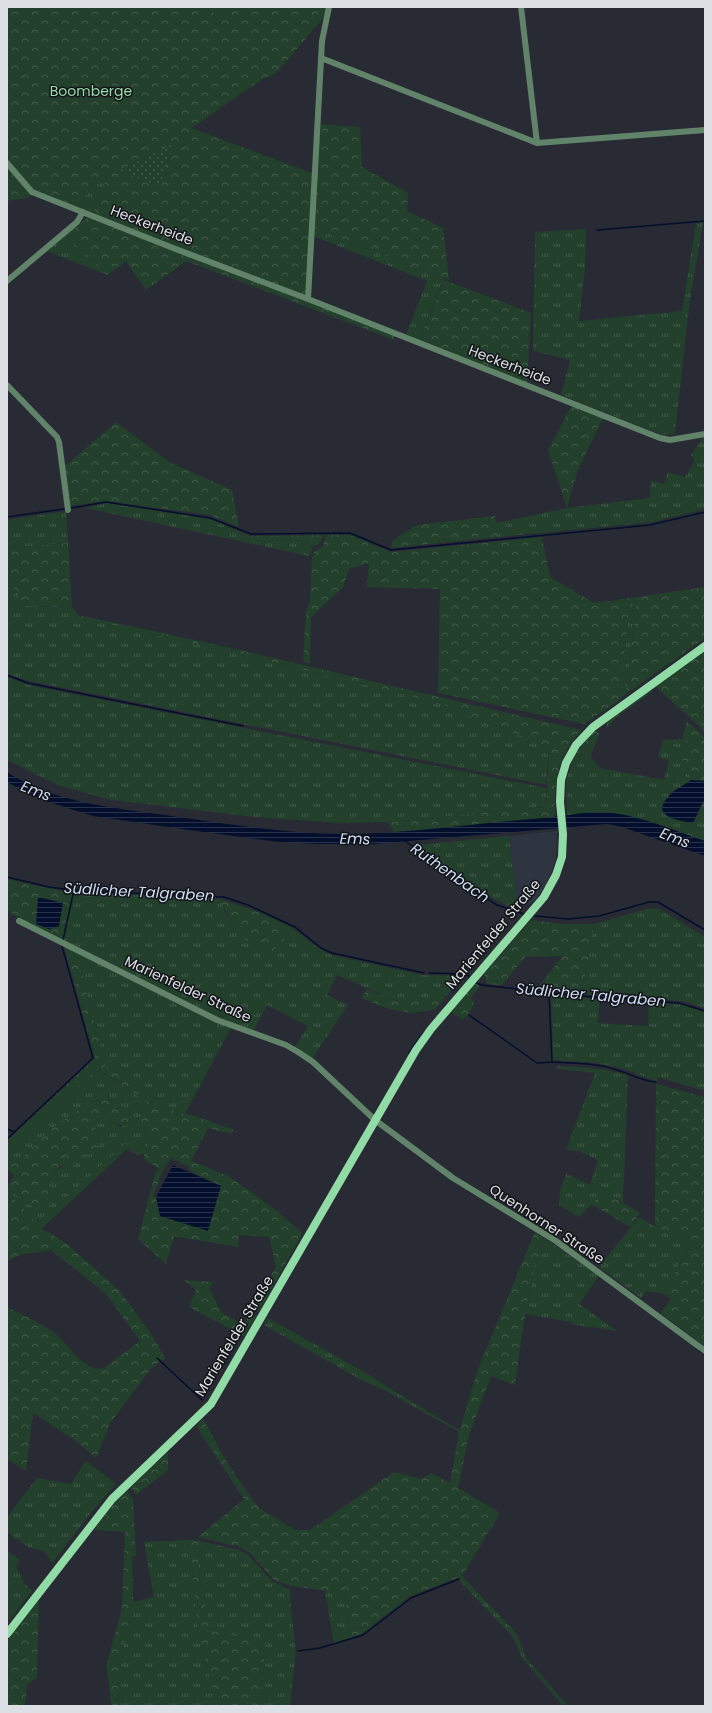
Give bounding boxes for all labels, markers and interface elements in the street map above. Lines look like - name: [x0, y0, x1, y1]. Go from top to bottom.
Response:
- park label: Boomberge: [50, 81, 133, 101]
- street label: Heckerheide: [108, 200, 197, 250]
- street label: Heckerheide: [466, 340, 555, 390]
- water label: Ems: [18, 775, 55, 806]
- water label: Ems: [657, 822, 694, 853]
- water label: Ems: [339, 828, 371, 849]
- water label: Ruthenbach: [407, 838, 494, 907]
- street label: Marienfelder Straße: [441, 875, 545, 993]
- water label: Südlicher Talgraben: [63, 877, 215, 906]
- street label: Marienfelder Straße: [121, 951, 255, 1027]
- water label: Südlicher Talgraben: [515, 977, 667, 1012]
- street label: Quenhorner Straße: [486, 1179, 609, 1269]
- street label: Marienfelder Straße: [190, 1271, 278, 1400]

